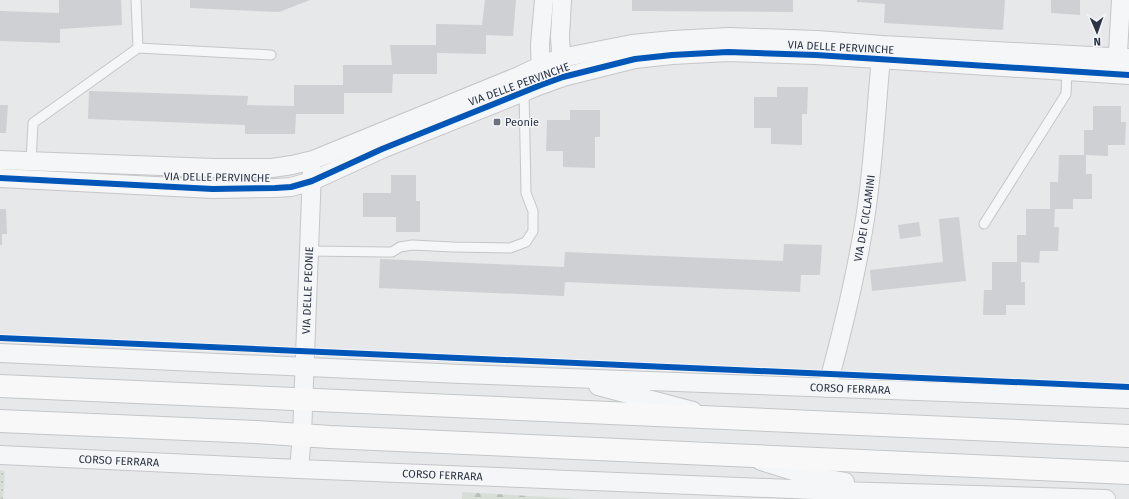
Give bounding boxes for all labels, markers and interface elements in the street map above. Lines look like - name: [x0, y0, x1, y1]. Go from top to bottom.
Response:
- north arrow: [1077, 12, 1117, 52]
- text: N: [1093, 35, 1101, 48]
- street label: VIA DELLE PERVINCHE: [787, 38, 895, 57]
- street label: VIA DELLE PERVINCHE: [467, 60, 572, 109]
- place label: Peonie: [505, 116, 539, 129]
- marker: Peonie: [492, 117, 502, 127]
- street label: VIA DELLE PERVINCHE: [164, 170, 270, 185]
- street label: VIA DEI CICLAMINI: [852, 174, 878, 263]
- street label: VIA DELLE PEONIE: [300, 246, 316, 334]
- street label: CORSO FERRARA: [810, 381, 891, 397]
- street label: CORSO FERRARA: [78, 453, 160, 469]
- street label: CORSO FERRARA: [402, 467, 484, 484]

